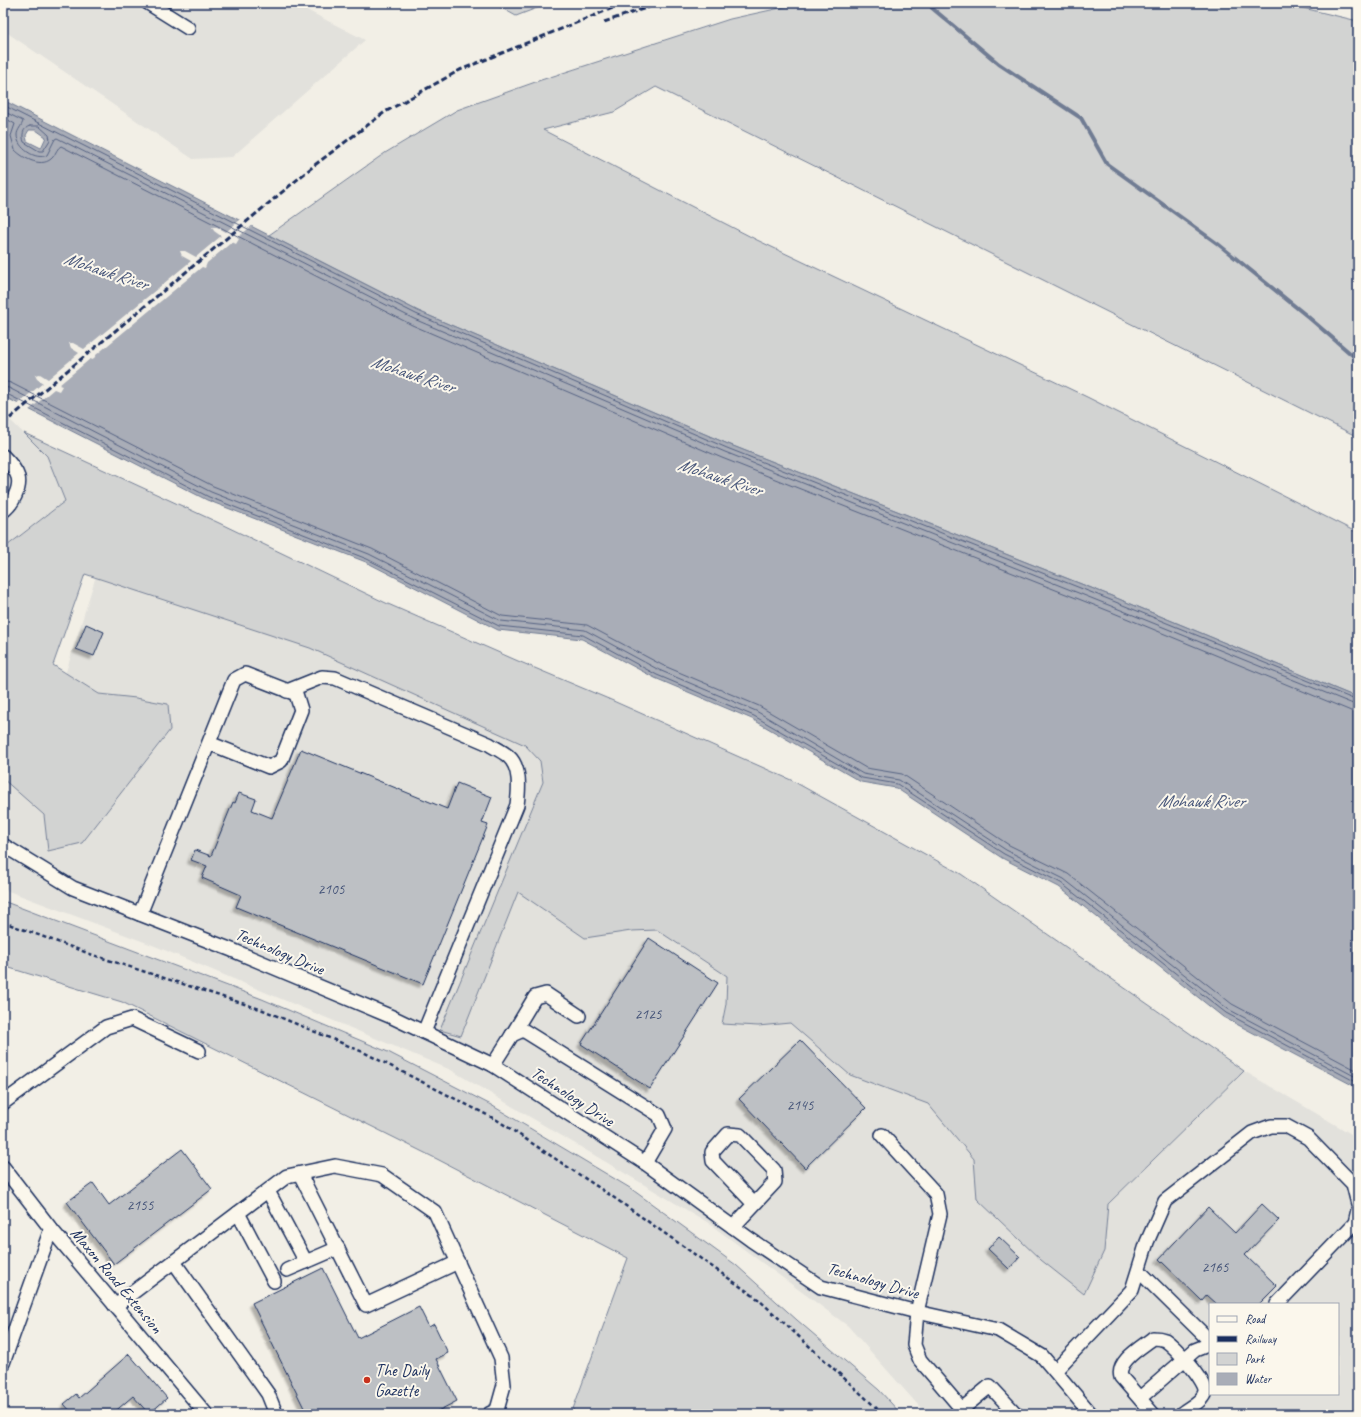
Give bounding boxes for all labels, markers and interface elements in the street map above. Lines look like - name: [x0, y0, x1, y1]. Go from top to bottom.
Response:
- water label: Mohawk River: [61, 247, 153, 296]
- water label: Mohawk River: [368, 350, 460, 399]
- water label: Mohawk River: [675, 453, 767, 502]
- water label: Mohawk River: [1158, 790, 1247, 812]
- house number: 2105: [317, 880, 346, 899]
- street label: Technology Drive: [232, 923, 329, 980]
- house number: 2125: [634, 1005, 663, 1024]
- street label: Technology Drive: [527, 1062, 619, 1132]
- house number: 2145: [786, 1096, 815, 1115]
- house number: 2155: [126, 1196, 155, 1215]
- street label: Maxon Road Extension: [66, 1223, 167, 1338]
- street label: Technology Drive: [825, 1257, 923, 1304]
- house number: 2165: [1201, 1258, 1230, 1277]
- legend: [1209, 1303, 1339, 1395]
- text: Road: [1245, 1311, 1267, 1327]
- text: Railway: [1245, 1331, 1277, 1347]
- text: Park: [1245, 1351, 1266, 1367]
- place label: The Daily Gazette: [375, 1360, 430, 1401]
- text: Water: [1245, 1371, 1273, 1387]
- marker: The Daily Gazette: [362, 1375, 372, 1385]

